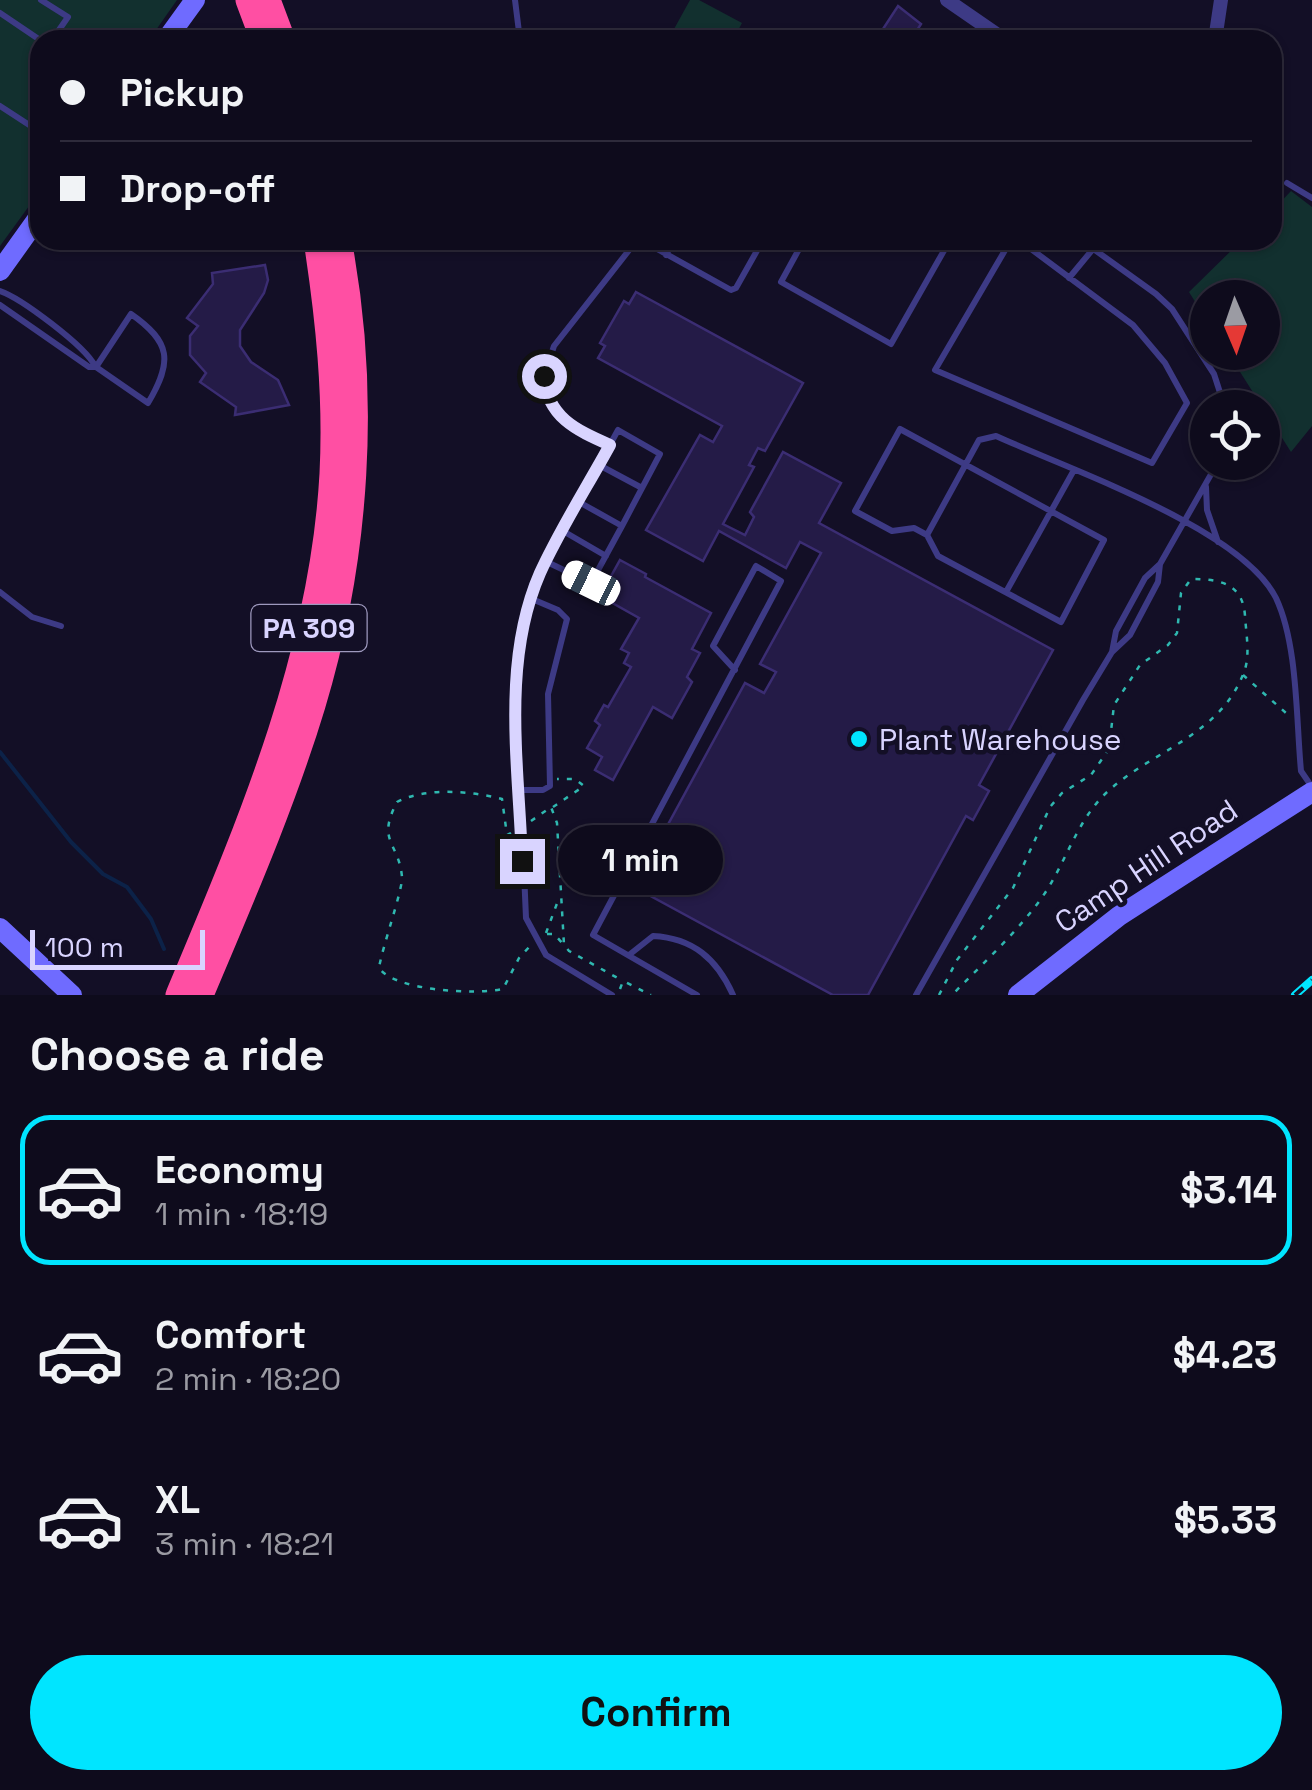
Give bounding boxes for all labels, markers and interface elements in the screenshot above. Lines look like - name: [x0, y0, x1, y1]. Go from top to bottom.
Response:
- text: Pickup: [120, 69, 244, 117]
- text: Drop-off: [120, 165, 275, 213]
- north arrow: [1190, 280, 1280, 370]
- map controls: [1190, 280, 1280, 480]
- route start: [522, 354, 567, 399]
- button: locate: [1190, 390, 1280, 480]
- car: [557, 556, 625, 610]
- road number: PA 309: [252, 605, 366, 651]
- place label: Plant Warehouse: [879, 720, 1121, 759]
- marker: Plant Warehouse: [848, 728, 870, 750]
- street label: Camp Hill Road: [1047, 790, 1245, 942]
- callout: 1 min: [557, 826, 722, 896]
- route end: [500, 839, 545, 884]
- text: 1 min: [601, 840, 680, 880]
- scale bar: [30, 925, 205, 970]
- text: 100 m: [45, 929, 124, 965]
- text: Choose a ride: [30, 1026, 325, 1083]
- icon: car: [35, 1145, 125, 1235]
- text: Economy: [155, 1146, 324, 1194]
- text: $3.14: [1180, 1166, 1277, 1214]
- text: 1 min · 18:19: [155, 1194, 328, 1234]
- icon: car: [35, 1310, 125, 1400]
- text: Comfort: [155, 1311, 306, 1359]
- text: $4.23: [1173, 1331, 1277, 1379]
- text: 2 min · 18:20: [155, 1359, 341, 1399]
- icon: car: [35, 1475, 125, 1565]
- text: XL: [155, 1476, 200, 1524]
- text: $5.33: [1174, 1496, 1277, 1544]
- text: 3 min · 18:21: [155, 1524, 334, 1564]
- button: Confirm: [30, 1655, 1282, 1770]

